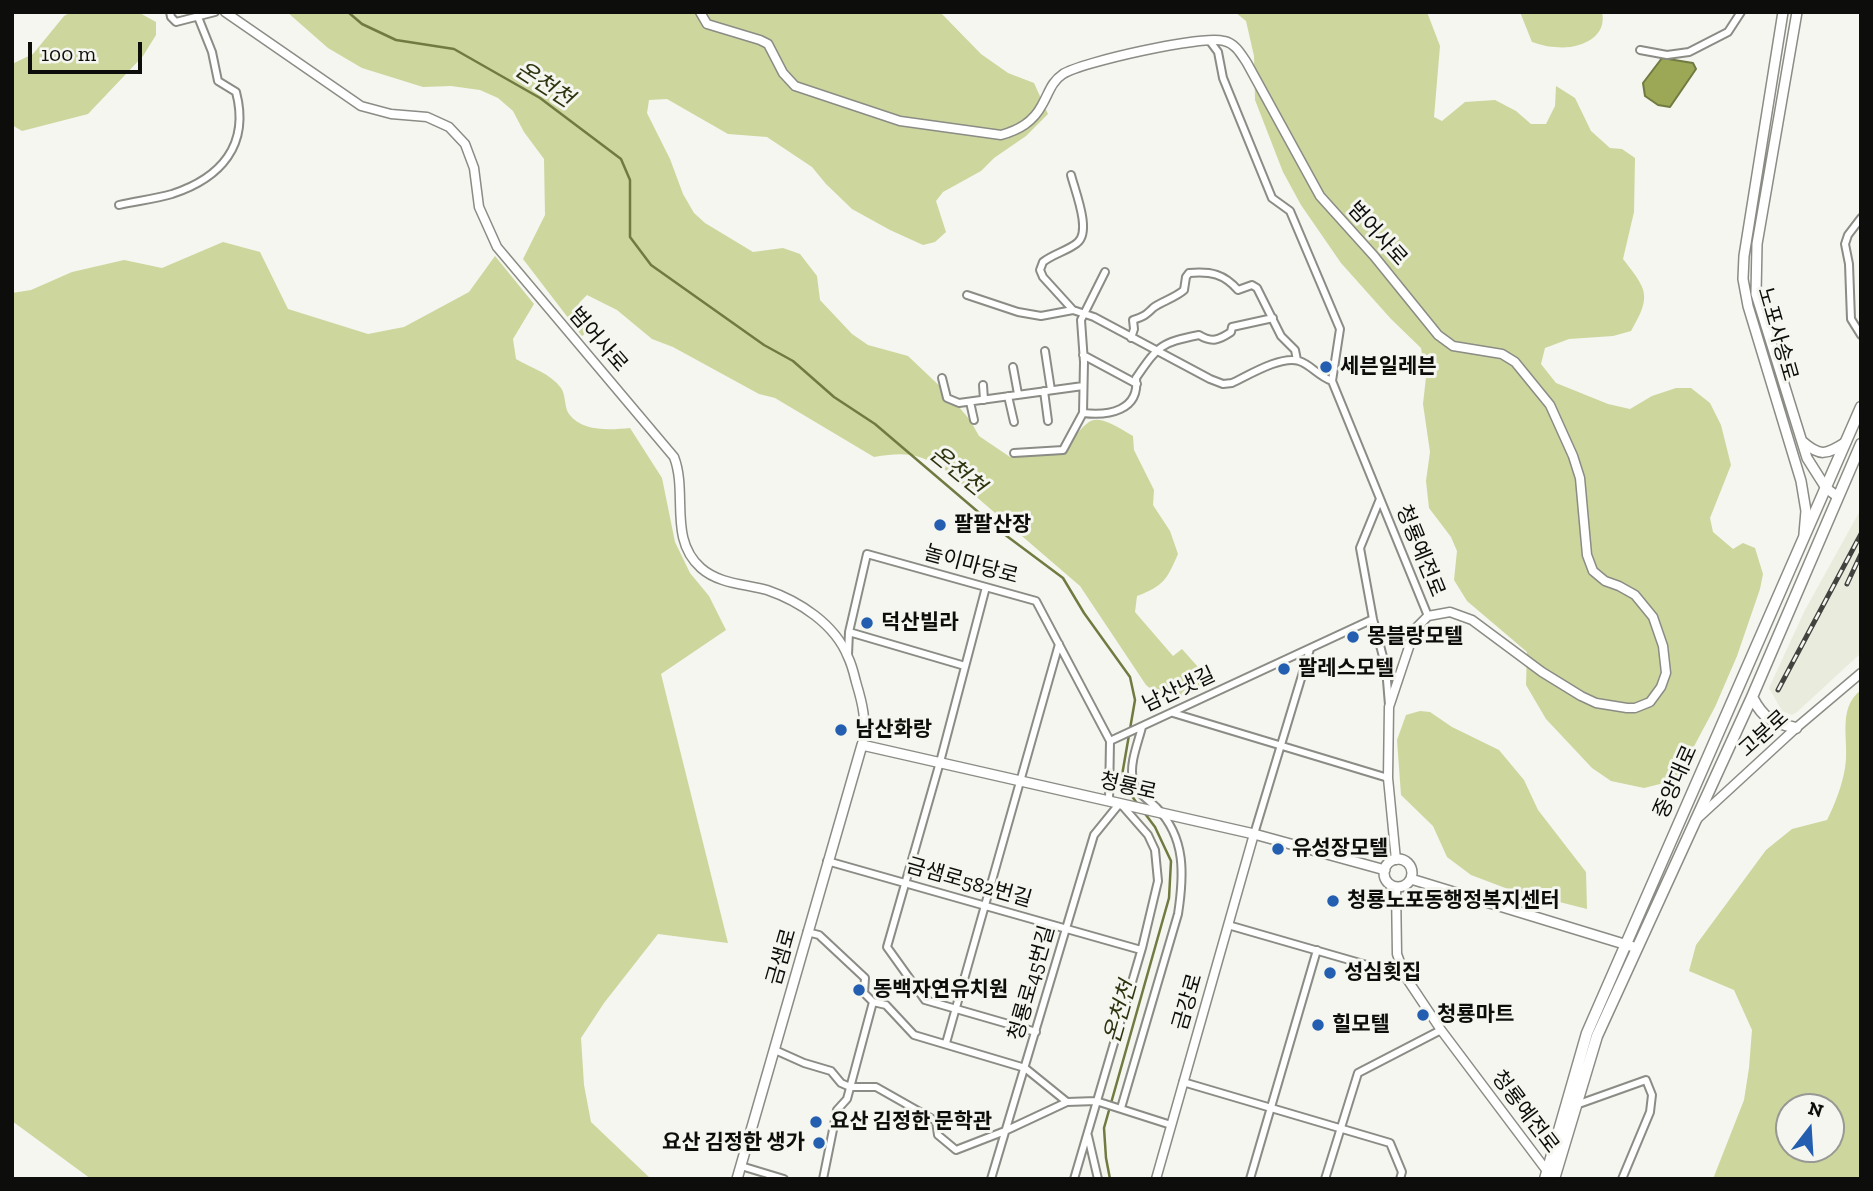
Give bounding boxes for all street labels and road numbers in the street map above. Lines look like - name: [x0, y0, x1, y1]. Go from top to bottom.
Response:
- street label: 범어사로: [1342, 197, 1412, 271]
- street label: 노포사송로: [1752, 284, 1802, 384]
- street label: 범어사로: [563, 303, 633, 377]
- street label: 청룡예전로: [1390, 501, 1450, 601]
- street label: 놀이마당로: [921, 540, 1021, 590]
- street label: 남산냇길: [1139, 662, 1219, 718]
- street label: 고분로: [1734, 705, 1794, 763]
- street label: 중앙대로: [1649, 742, 1703, 822]
- street label: 청룡로: [1097, 768, 1159, 806]
- street label: 금샘로582번길: [903, 853, 1035, 913]
- street label: 청룡로45번길: [1004, 922, 1060, 1044]
- street label: 금샘로: [762, 926, 802, 988]
- street label: 금강로: [1168, 971, 1208, 1033]
- street label: 청룡예전로: [1486, 1066, 1564, 1158]

